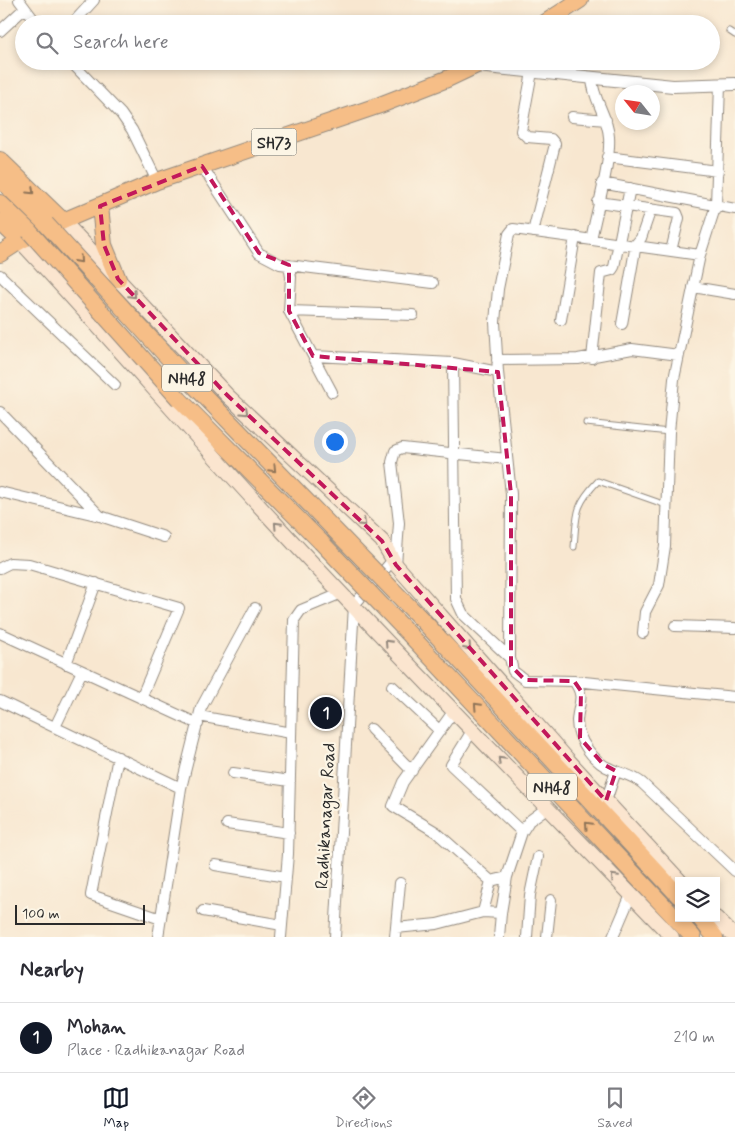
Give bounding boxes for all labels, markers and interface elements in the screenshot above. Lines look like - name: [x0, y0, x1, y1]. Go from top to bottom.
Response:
- search box: [15, 15, 720, 70]
- icon: search: [33, 29, 61, 57]
- text: Search here: [73, 30, 169, 55]
- north arrow: [615, 85, 660, 130]
- road number: SH73: [252, 128, 296, 156]
- one-way arrow: [26, 185, 35, 194]
- one-way arrow: [73, 255, 82, 264]
- one-way arrow: [127, 289, 136, 298]
- road number: NH48: [162, 364, 212, 392]
- one-way arrow: [239, 406, 248, 415]
- your location: [322, 429, 348, 455]
- one-way arrow: [267, 463, 276, 472]
- one-way arrow: [358, 517, 367, 526]
- one-way arrow: [274, 521, 283, 530]
- one-way arrow: [385, 639, 394, 648]
- one-way arrow: [462, 641, 471, 650]
- pin: 1: [310, 694, 342, 732]
- one-way arrow: [474, 703, 483, 712]
- street label: Radhikanagar Road: [310, 742, 343, 890]
- one-way arrow: [498, 757, 507, 766]
- road number: NH48: [527, 774, 577, 800]
- one-way arrow: [585, 821, 594, 830]
- one-way arrow: [611, 873, 620, 882]
- map controls: [675, 877, 720, 922]
- button: layers: [675, 877, 720, 922]
- scale bar: [15, 902, 145, 925]
- text: 100 m: [22, 905, 60, 923]
- text: Nearby: [20, 956, 84, 984]
- text: Mohan: [67, 1015, 125, 1040]
- text: 1: [32, 1027, 40, 1048]
- text: 210 m: [674, 1027, 715, 1048]
- text: Place · Radhikanagar Road: [67, 1040, 245, 1061]
- tab: Map: [102, 1084, 130, 1132]
- tab: Directions: [335, 1084, 393, 1132]
- tab: Saved: [597, 1084, 633, 1132]

